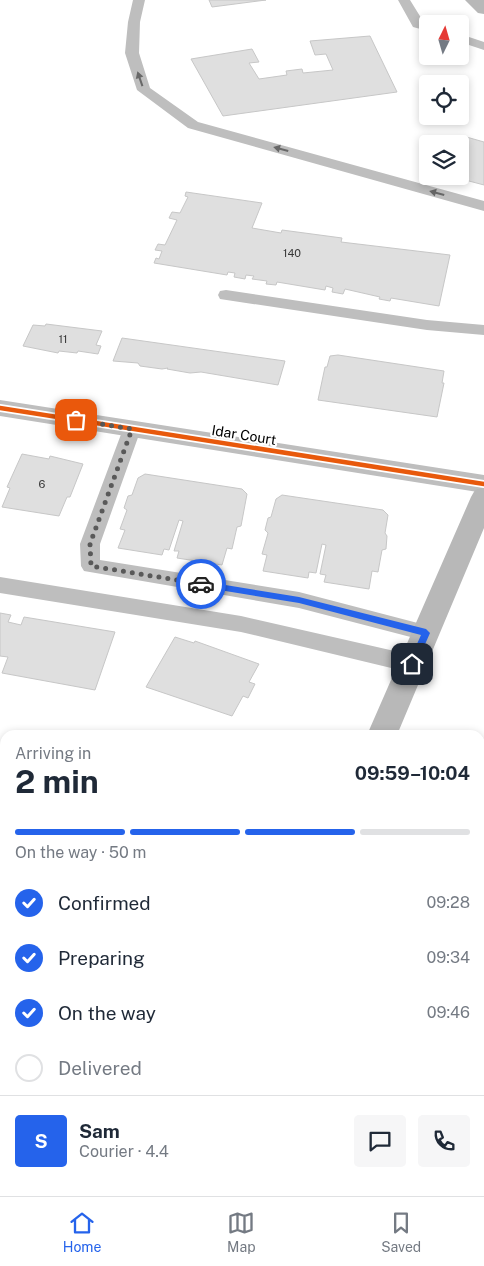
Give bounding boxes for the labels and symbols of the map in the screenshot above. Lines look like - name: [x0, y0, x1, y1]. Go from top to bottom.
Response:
- north arrow: [419, 15, 469, 65]
- one-way arrow: [136, 71, 144, 86]
- one-way arrow: [273, 144, 288, 152]
- one-way arrow: [429, 189, 444, 197]
- house number: 140: [283, 247, 301, 259]
- house number: 11: [59, 333, 67, 345]
- pin: [55, 399, 97, 441]
- street label: Idar Court: [211, 422, 277, 448]
- house number: 6: [39, 478, 46, 490]
- courier: [176, 559, 226, 609]
- pin: [391, 643, 433, 685]

